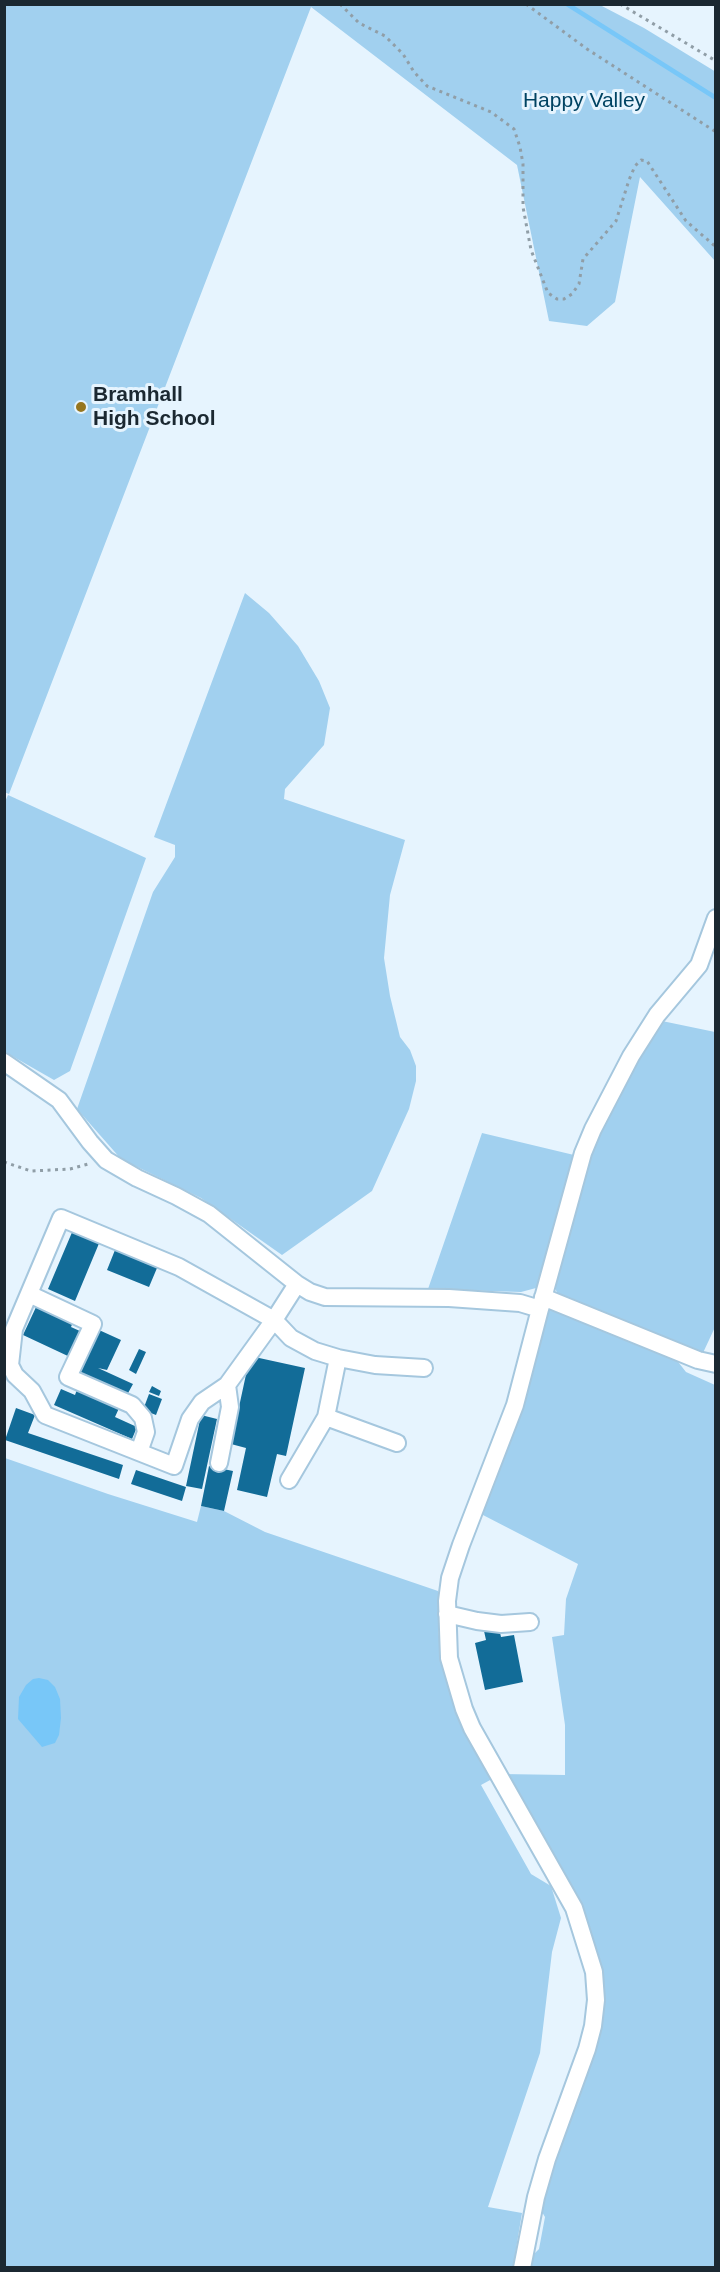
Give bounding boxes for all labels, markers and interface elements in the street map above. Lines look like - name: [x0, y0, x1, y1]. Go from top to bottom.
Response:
- park label: Happy Valley: [523, 88, 645, 114]
- place label: Bramhall High School: [93, 382, 215, 432]
- marker: Bramhall High School: [74, 400, 88, 414]

